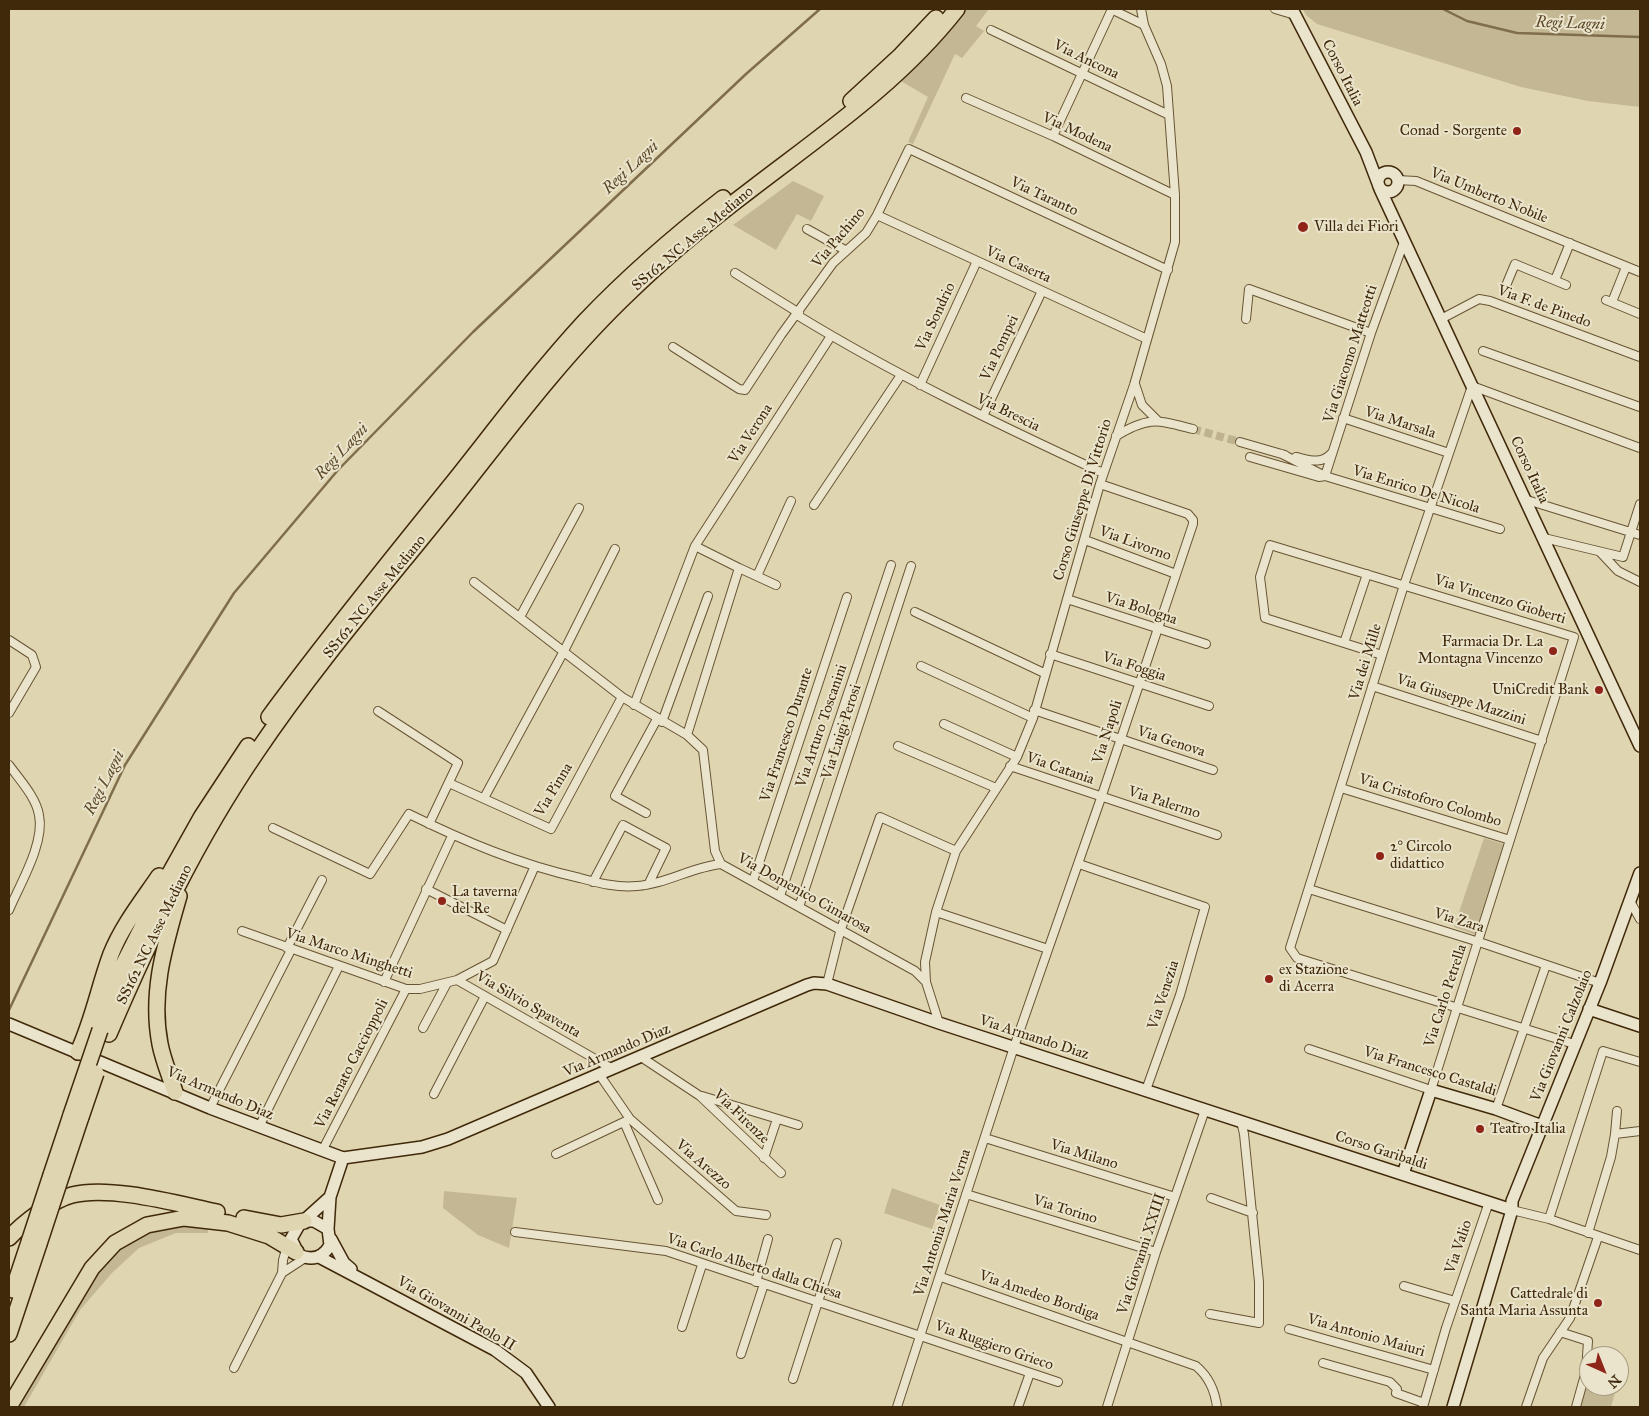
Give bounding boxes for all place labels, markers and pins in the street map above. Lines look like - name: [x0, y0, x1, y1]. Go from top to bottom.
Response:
- place label: Conad - Sorgente: [1400, 122, 1507, 140]
- marker: Conad - Sorgente: [1511, 125, 1523, 137]
- place label: Villa dei Fiori: [1314, 218, 1399, 236]
- marker: Villa dei Fiori: [1296, 220, 1310, 234]
- place label: Farmacia Dr. La Montagna Vincenzo: [1418, 633, 1543, 668]
- marker: Farmacia Dr. La Montagna Vincenzo: [1547, 645, 1559, 657]
- place label: UniCredit Bank: [1492, 681, 1589, 699]
- marker: UniCredit Bank: [1593, 684, 1605, 696]
- place label: 2° Circolo didattico: [1390, 838, 1452, 873]
- marker: 2° Circolo didattico: [1374, 850, 1386, 862]
- place label: La taverna del Re: [452, 883, 517, 918]
- marker: La taverna del Re: [436, 895, 448, 907]
- place label: ex Stazione di Acerra: [1279, 961, 1348, 996]
- marker: ex Stazione di Acerra: [1263, 973, 1275, 985]
- place label: Teatro Italia: [1490, 1120, 1566, 1138]
- marker: Teatro Italia: [1474, 1123, 1486, 1135]
- place label: Cattedrale di Santa Maria Assunta: [1460, 1285, 1588, 1320]
- marker: Cattedrale di Santa Maria Assunta: [1592, 1297, 1604, 1309]

